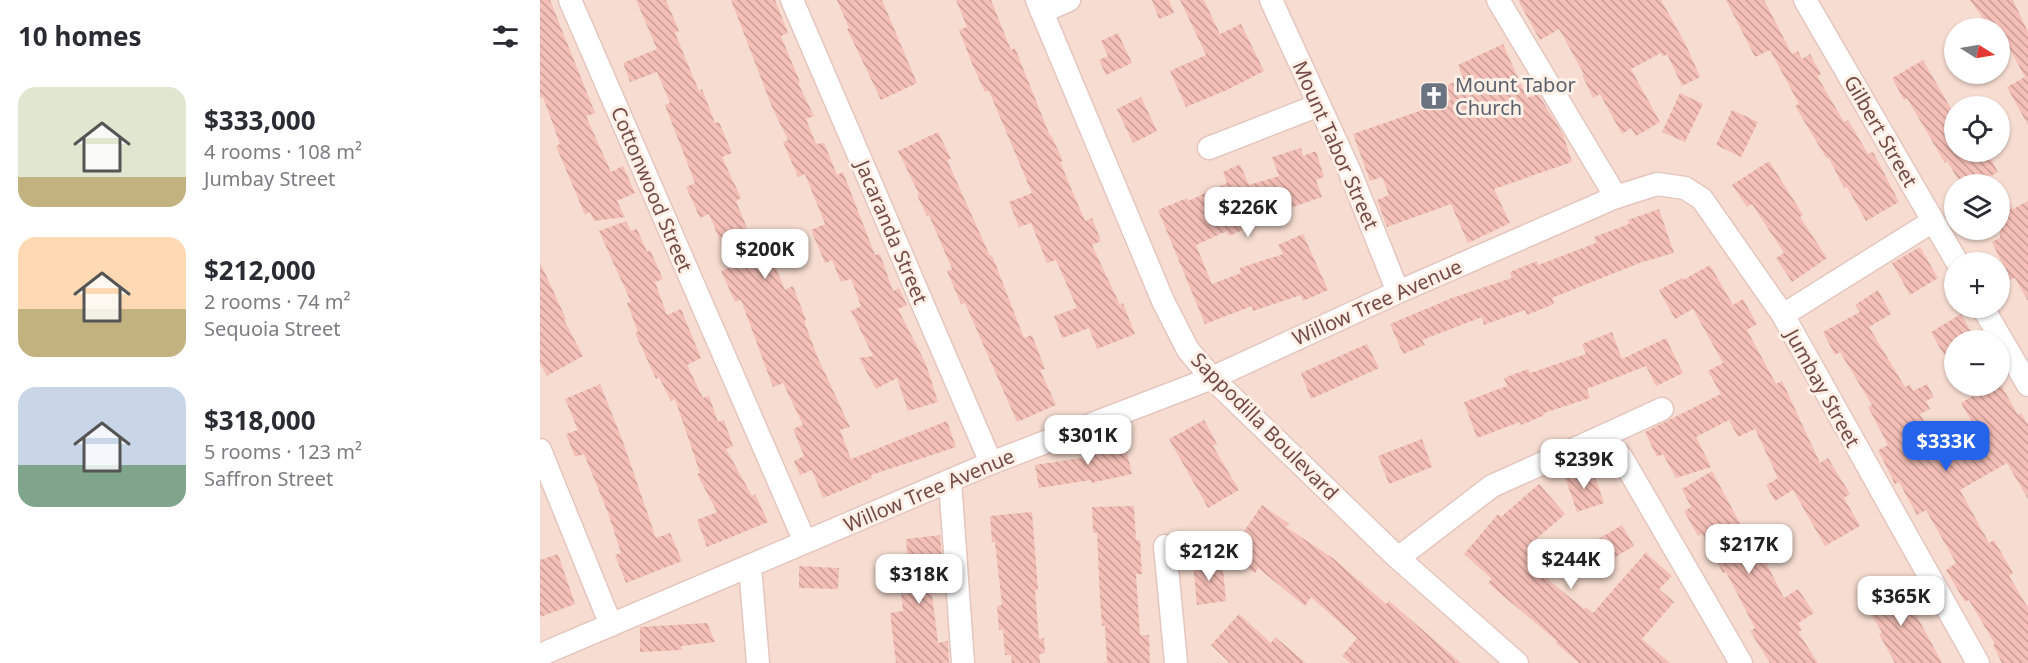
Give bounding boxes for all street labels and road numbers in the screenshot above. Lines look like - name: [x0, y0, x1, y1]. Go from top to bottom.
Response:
- street label: Mount Tabor Street: [1287, 56, 1385, 234]
- street label: Gilbert Street: [1838, 70, 1924, 192]
- street label: Cottonwood Street: [605, 102, 699, 276]
- street label: Jacaranda Street: [849, 154, 934, 308]
- street label: Willow Tree Avenue: [1288, 253, 1466, 351]
- street label: Jumbay Street: [1778, 322, 1867, 452]
- street label: Sappodilla Boulevard: [1185, 346, 1345, 506]
- street label: Willow Tree Avenue: [840, 442, 1018, 538]

